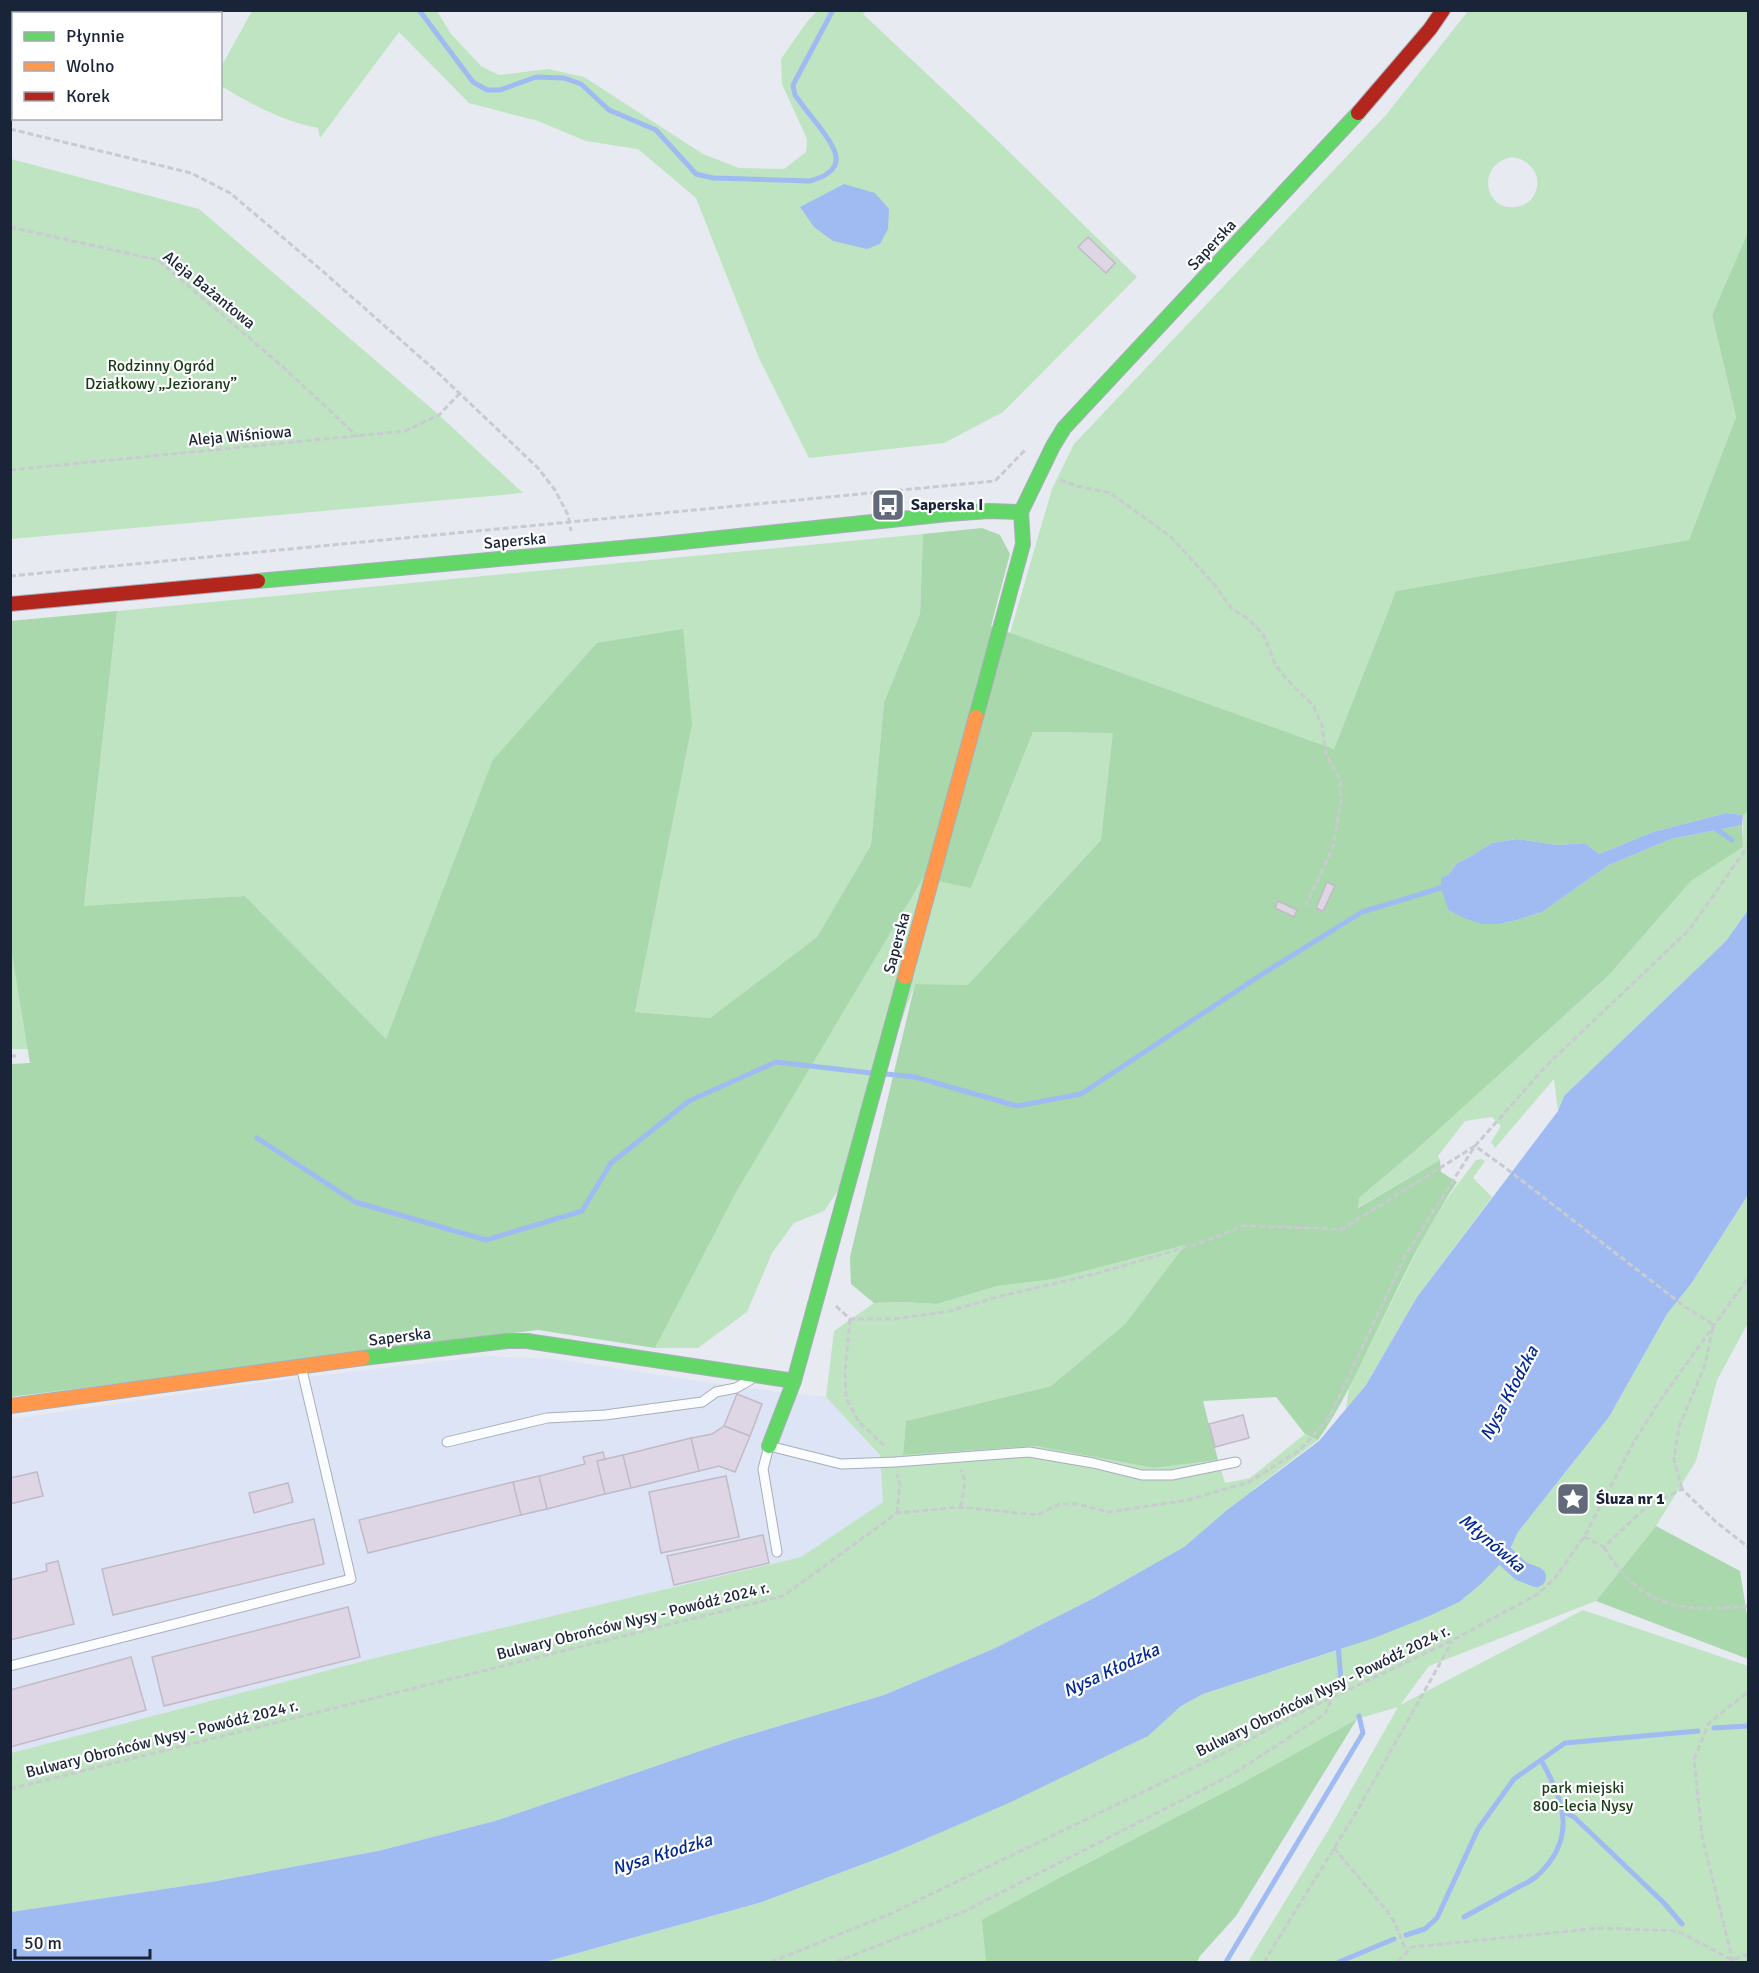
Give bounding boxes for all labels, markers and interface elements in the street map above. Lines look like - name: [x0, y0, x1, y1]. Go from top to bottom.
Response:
- legend: [12, 12, 222, 120]
- text: Płynnie: [66, 25, 124, 47]
- text: Wolno: [66, 55, 114, 77]
- text: Korek: [66, 85, 110, 107]
- street label: Saperska: [1183, 215, 1241, 275]
- street label: Aleja Bażantowa: [159, 247, 259, 333]
- park label: Rodzinny Ogród Działkowy „Jeziorany”: [85, 356, 237, 394]
- street label: Aleja Wiśniowa: [187, 422, 293, 450]
- bus stop icon: Saperska I: [870, 487, 906, 523]
- place label: Saperska I: [911, 495, 983, 515]
- street label: Saperska: [483, 528, 547, 554]
- street label: Saperska: [879, 910, 915, 976]
- street label: Saperska: [368, 1323, 432, 1351]
- water label: Nysa Kłodzka: [1475, 1341, 1543, 1444]
- place icon: Śluza nr 1: [1555, 1481, 1591, 1517]
- place label: Śluza nr 1: [1596, 1489, 1665, 1509]
- water label: Młynówka: [1455, 1509, 1530, 1578]
- street label: Bulwary Obrońców Nysy - Powódź 2024 r.: [495, 1577, 771, 1665]
- street label: Bulwary Obrońców Nysy - Powódź 2024 r.: [1193, 1621, 1453, 1761]
- water label: Nysa Kłodzka: [1059, 1638, 1163, 1702]
- street label: Bulwary Obrońców Nysy - Powódź 2024 r.: [24, 1695, 300, 1783]
- park label: park miejski 800-lecia Nysy: [1533, 1778, 1634, 1816]
- water label: Nysa Kłodzka: [609, 1828, 716, 1880]
- scale bar: [15, 1922, 150, 1960]
- text: 50 m: [24, 1932, 62, 1954]

